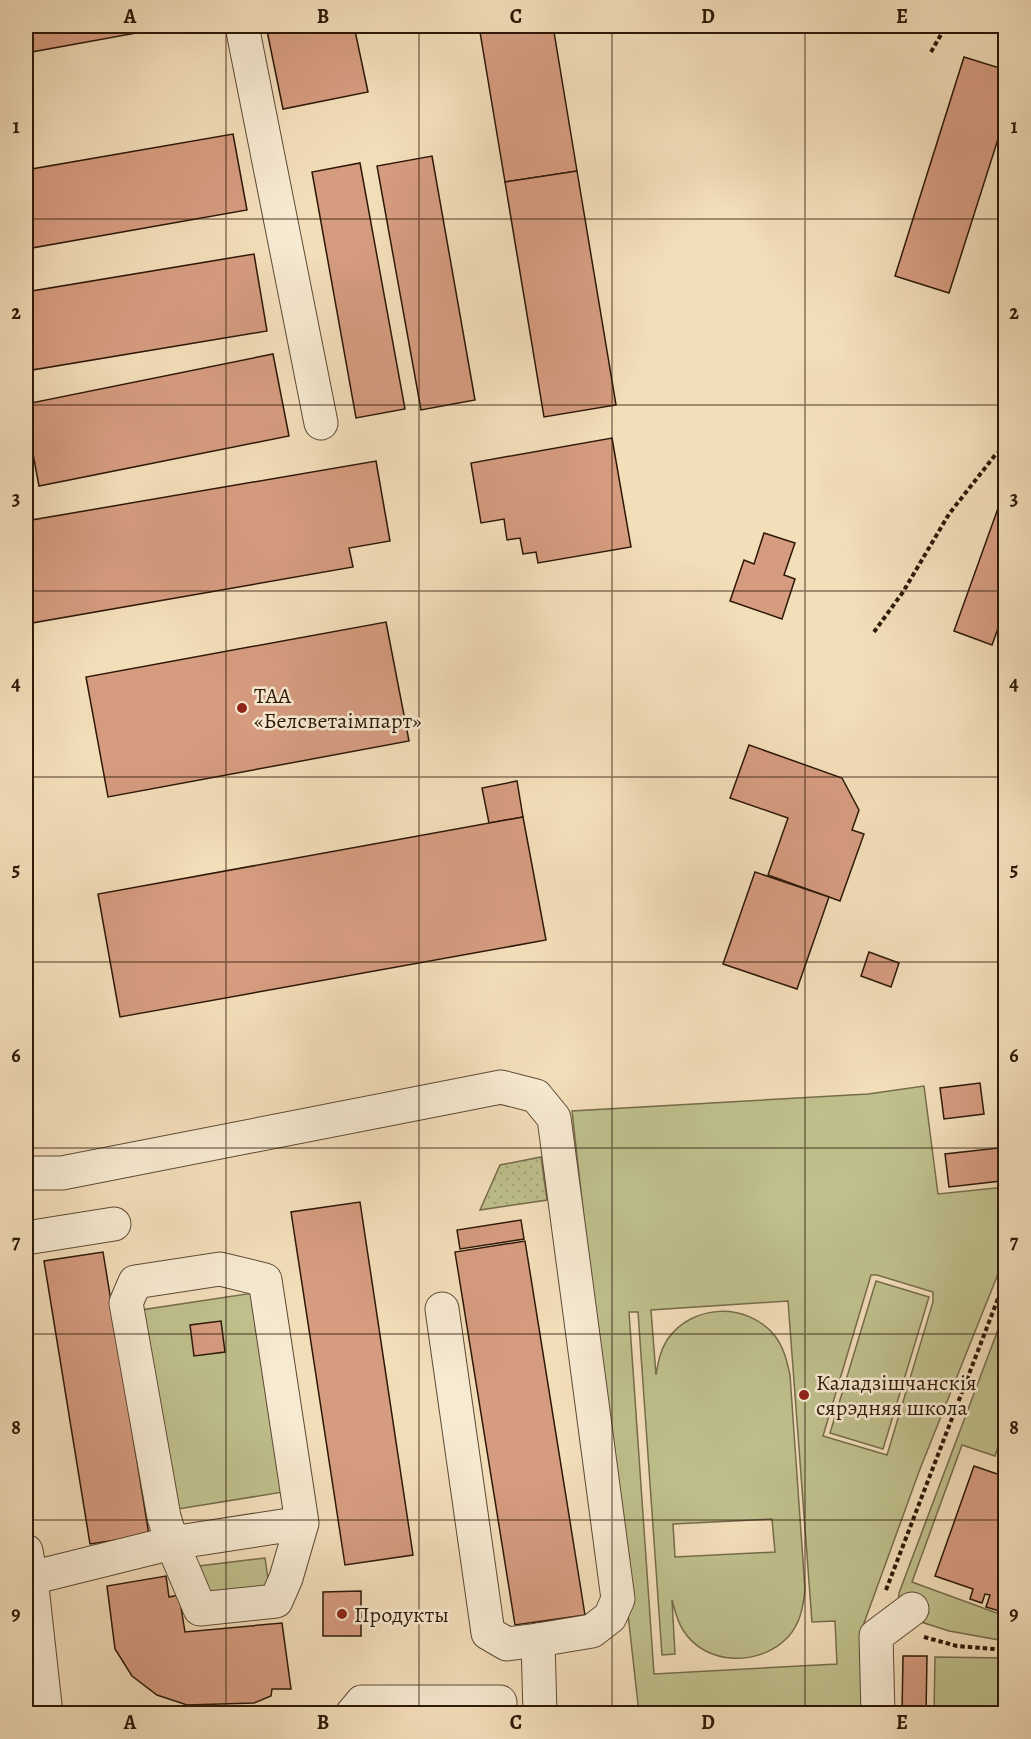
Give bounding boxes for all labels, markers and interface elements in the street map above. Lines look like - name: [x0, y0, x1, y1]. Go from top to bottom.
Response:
- text: A: [123, 3, 137, 30]
- text: B: [317, 3, 329, 30]
- text: C: [510, 3, 522, 30]
- text: D: [701, 3, 715, 30]
- text: E: [896, 3, 908, 30]
- text: 1: [12, 113, 20, 140]
- text: 1: [1010, 113, 1018, 140]
- text: 2: [11, 299, 21, 326]
- text: 2: [1009, 299, 1019, 326]
- text: 3: [12, 485, 20, 512]
- text: 3: [1010, 485, 1018, 512]
- text: 4: [11, 670, 21, 697]
- text: 4: [1009, 670, 1019, 697]
- place label: ТАА «Белсветаімпарт»: [254, 681, 422, 736]
- marker: ТАА «Белсветаімпарт»: [235, 701, 249, 715]
- text: 5: [12, 856, 20, 883]
- text: 5: [1010, 856, 1018, 883]
- text: 6: [11, 1042, 21, 1069]
- text: 6: [1009, 1042, 1019, 1069]
- text: 7: [12, 1228, 21, 1255]
- text: 7: [1010, 1228, 1019, 1255]
- place label: Каладзішчанскія сярэдняя школа: [816, 1368, 977, 1423]
- marker: Каладзішчанскія сярэдняя школа: [797, 1388, 811, 1402]
- text: 8: [11, 1414, 21, 1441]
- text: 8: [1009, 1414, 1019, 1441]
- text: 9: [11, 1600, 21, 1627]
- place label: Продукты: [354, 1600, 449, 1630]
- text: 9: [1009, 1600, 1019, 1627]
- marker: Продукты: [335, 1607, 349, 1621]
- text: A: [123, 1709, 137, 1736]
- text: B: [317, 1709, 329, 1736]
- text: C: [510, 1709, 522, 1736]
- text: D: [701, 1709, 715, 1736]
- text: E: [896, 1709, 908, 1736]

